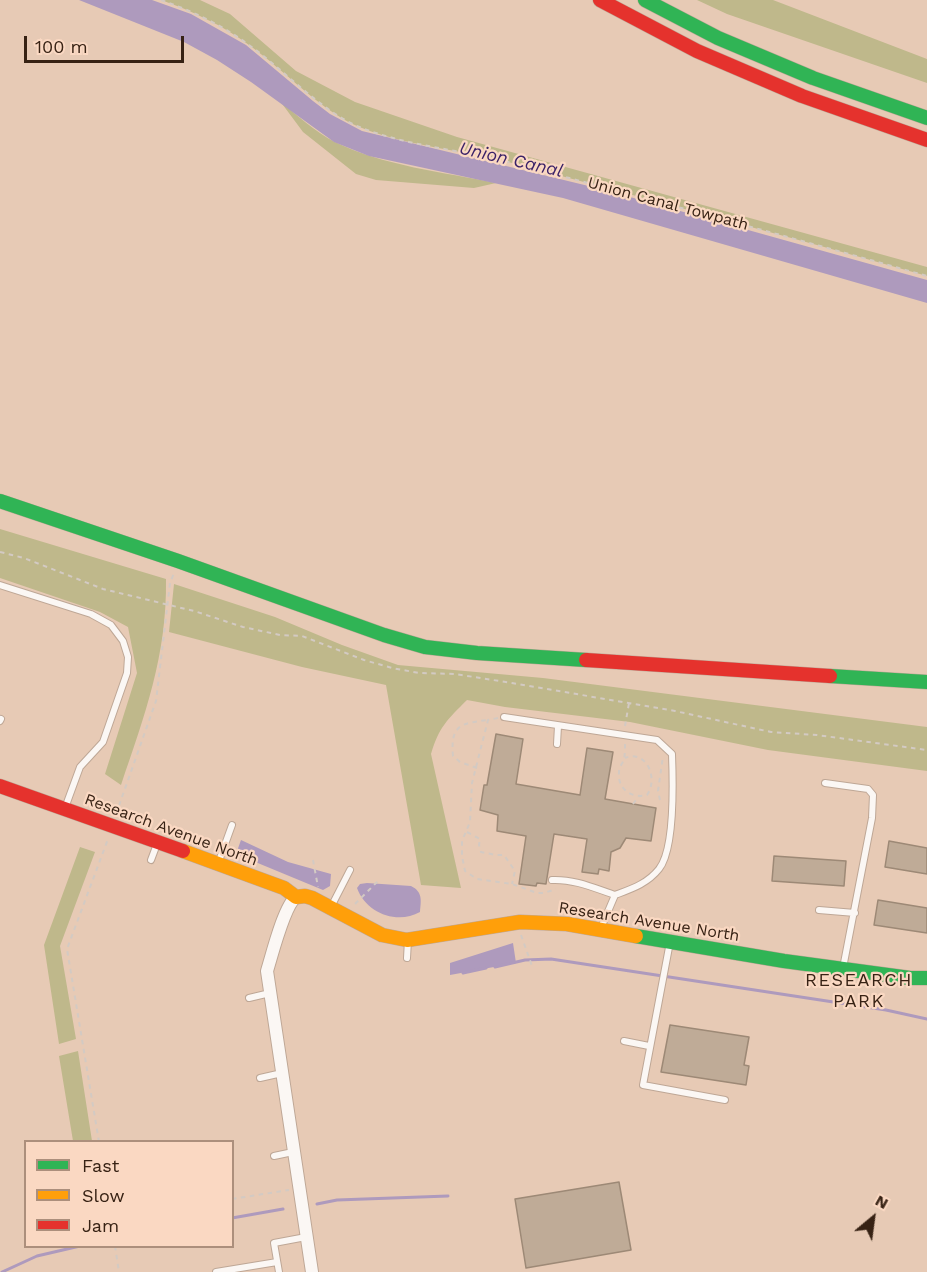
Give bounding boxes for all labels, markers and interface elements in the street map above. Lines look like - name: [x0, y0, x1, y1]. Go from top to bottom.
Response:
- scale bar: [27, 24, 188, 62]
- text: 100 m: [35, 36, 88, 57]
- water label: Union Canal: [457, 138, 565, 182]
- street label: Union Canal Towpath: [585, 173, 751, 235]
- street label: Research Avenue North: [82, 790, 260, 870]
- street label: Research Avenue North: [557, 898, 741, 946]
- district label: RESEARCH PARK: [805, 970, 913, 1012]
- legend: [24, 1140, 234, 1248]
- text: Fast: [82, 1155, 119, 1176]
- text: Slow: [82, 1185, 125, 1206]
- north arrow: [843, 1188, 903, 1248]
- text: N: [872, 1191, 892, 1213]
- text: Jam: [82, 1215, 119, 1236]

